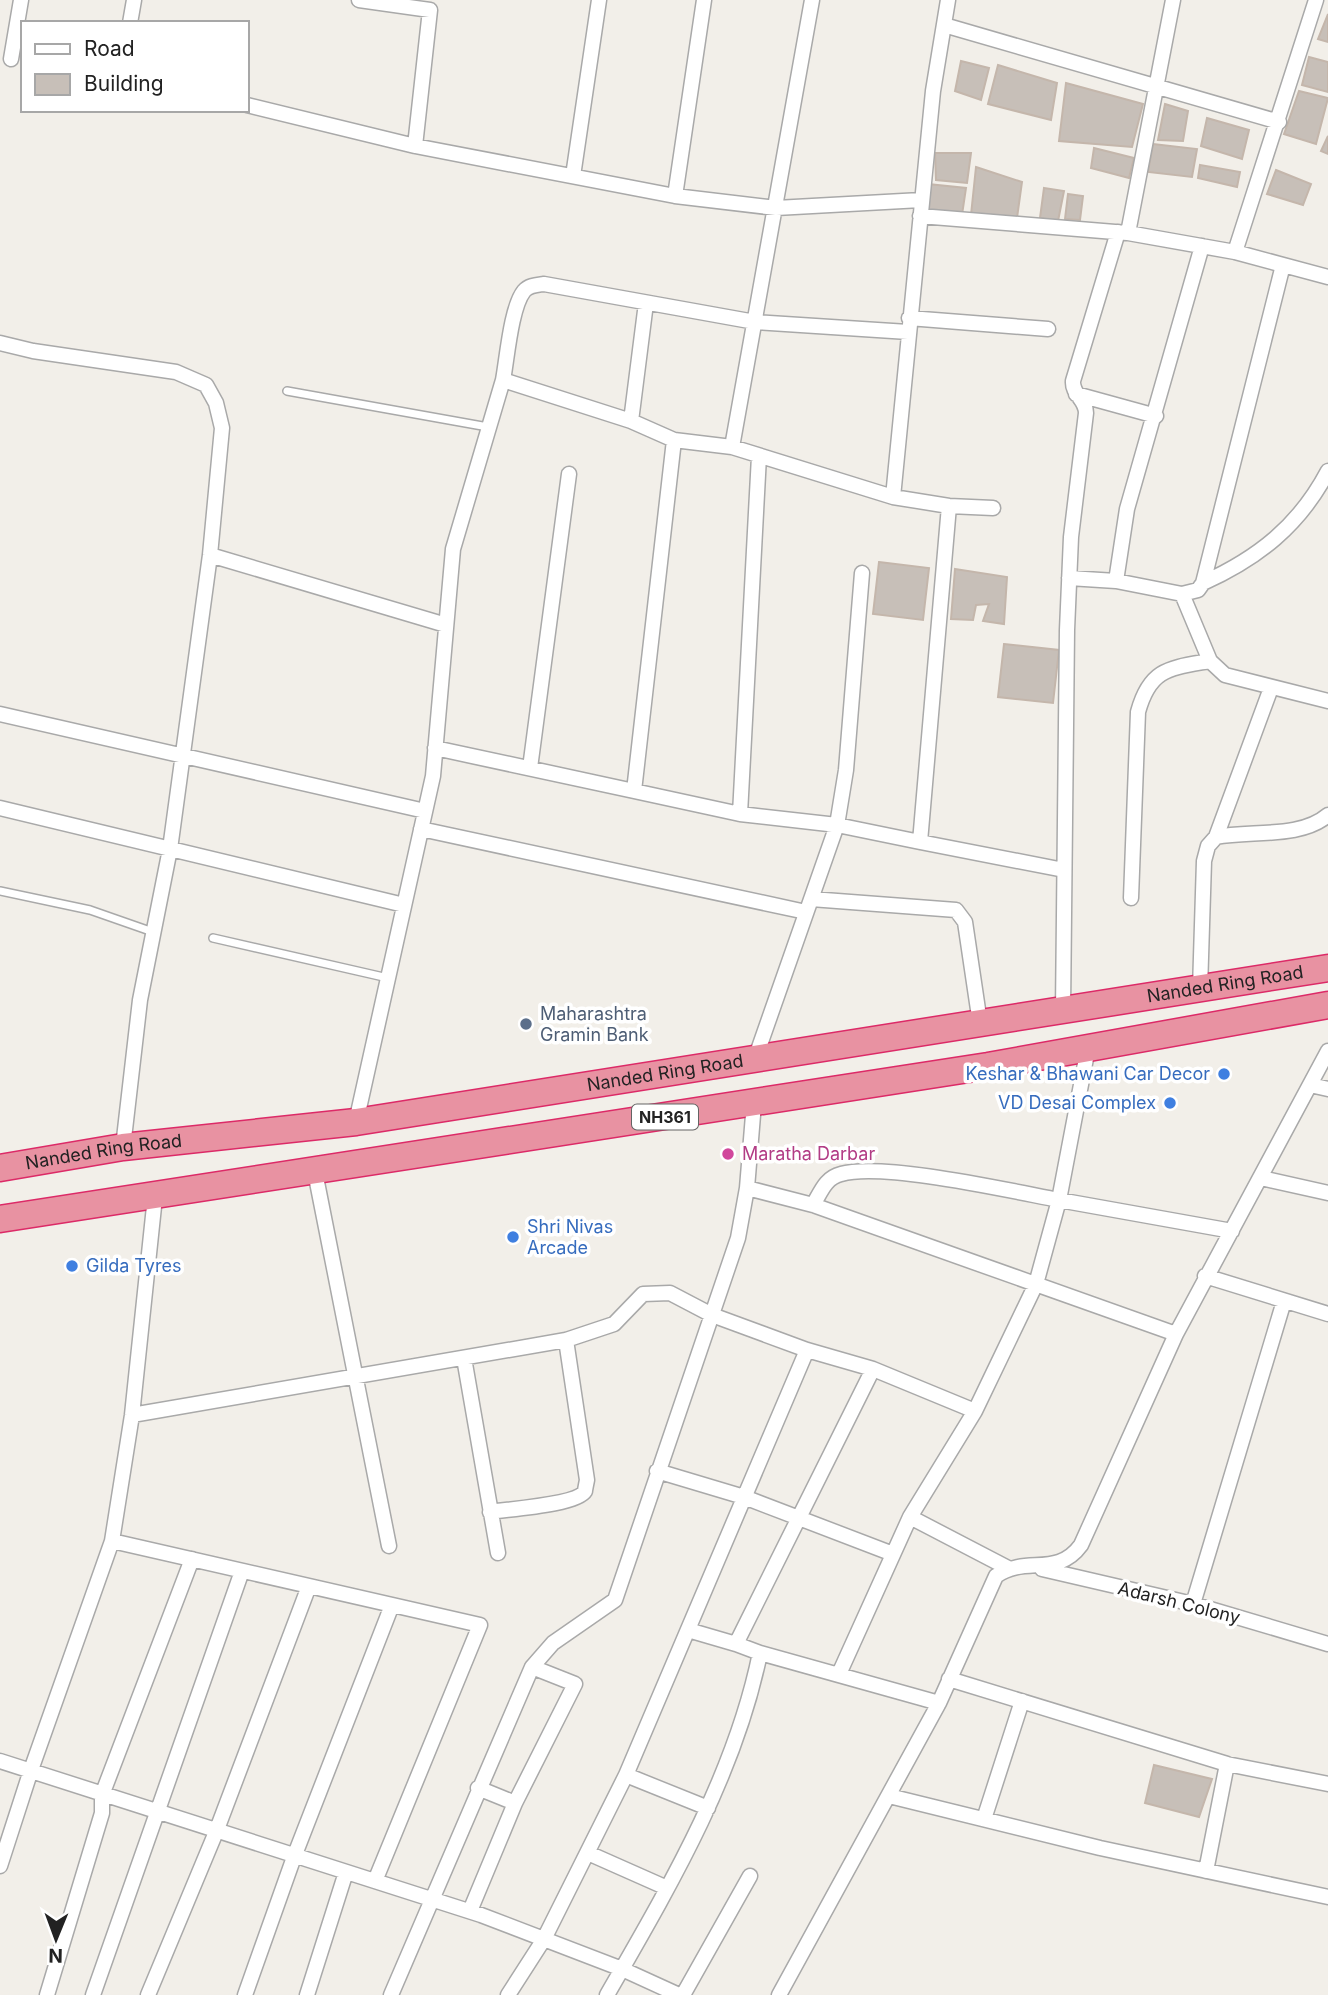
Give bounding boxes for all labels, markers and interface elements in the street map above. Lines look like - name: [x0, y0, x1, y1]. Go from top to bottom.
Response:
- legend: [21, 21, 248, 112]
- text: Road: [84, 36, 135, 61]
- text: Building: [84, 71, 164, 96]
- street label: Nanded Ring Road: [1145, 961, 1305, 1007]
- place label: Maharashtra Gramin Bank: [540, 1003, 649, 1045]
- marker: Maharashtra Gramin Bank: [518, 1016, 534, 1032]
- street label: Nanded Ring Road: [585, 1050, 745, 1095]
- place label: Keshar & Bhawani Car Decor: [966, 1063, 1210, 1084]
- marker: Keshar & Bhawani Car Decor: [1216, 1066, 1232, 1082]
- place label: VD Desai Complex: [998, 1092, 1156, 1113]
- marker: VD Desai Complex: [1162, 1095, 1178, 1111]
- road number: NH361: [632, 1105, 698, 1130]
- street label: Nanded Ring Road: [24, 1130, 183, 1173]
- place label: Maratha Darbar: [742, 1143, 875, 1164]
- marker: Maratha Darbar: [720, 1146, 736, 1162]
- place label: Shri Nivas Arcade: [527, 1216, 613, 1258]
- marker: Shri Nivas Arcade: [505, 1229, 521, 1245]
- place label: Gilda Tyres: [86, 1255, 181, 1276]
- marker: Gilda Tyres: [64, 1258, 80, 1274]
- street label: Adarsh Colony: [1116, 1577, 1242, 1628]
- north arrow: [21, 1904, 91, 1974]
- text: N: [48, 1944, 63, 1967]

